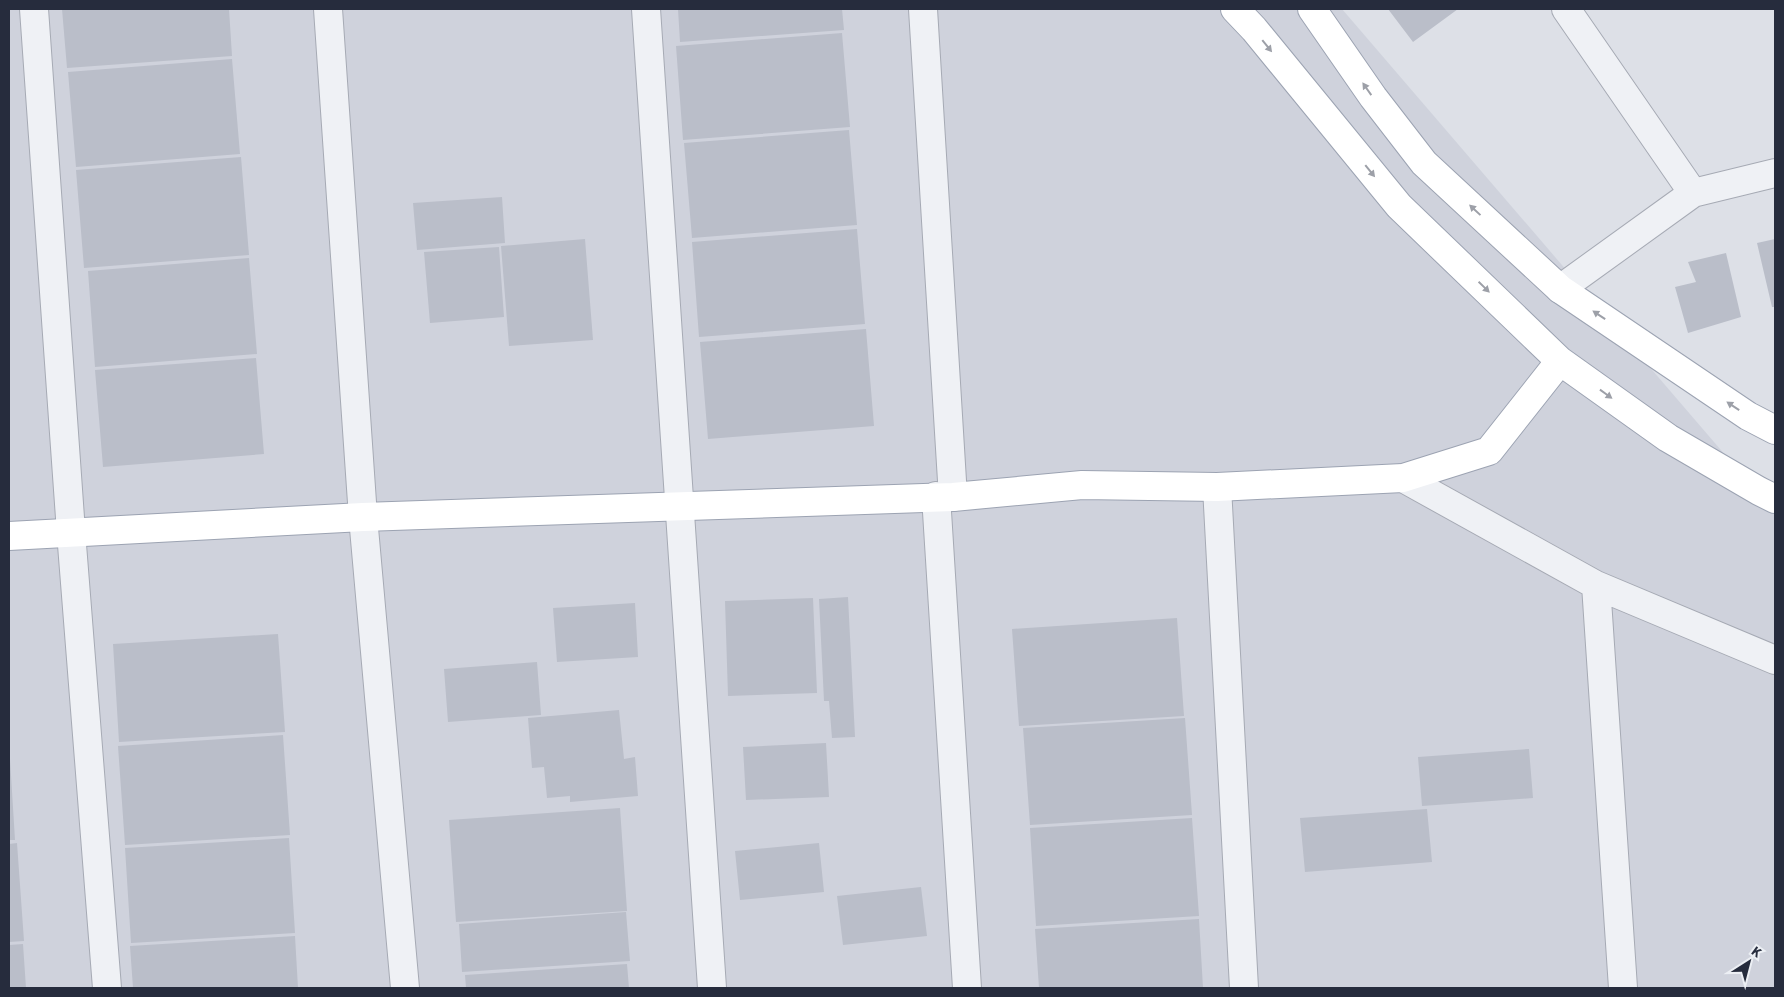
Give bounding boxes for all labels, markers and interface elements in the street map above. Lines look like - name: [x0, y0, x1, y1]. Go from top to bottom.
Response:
- one-way arrow: [1262, 39, 1273, 52]
- one-way arrow: [1363, 82, 1372, 96]
- one-way arrow: [1365, 164, 1376, 177]
- one-way arrow: [1469, 204, 1481, 216]
- one-way arrow: [1477, 281, 1489, 293]
- one-way arrow: [1592, 310, 1605, 320]
- one-way arrow: [1599, 389, 1613, 399]
- one-way arrow: [1726, 401, 1740, 411]
- north arrow: [1724, 937, 1774, 987]
- text: K: [1747, 942, 1766, 963]

